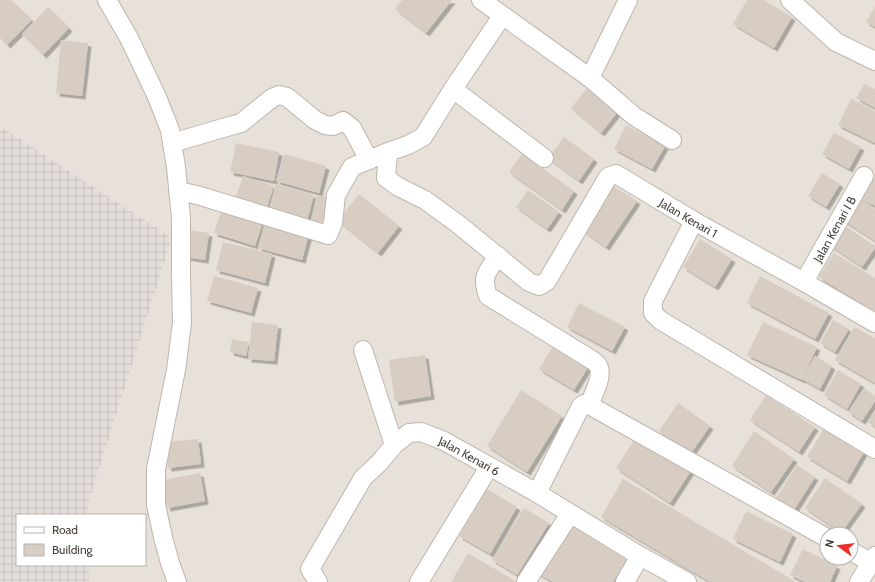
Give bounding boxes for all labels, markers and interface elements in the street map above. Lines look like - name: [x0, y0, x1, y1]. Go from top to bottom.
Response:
- street label: Jalan Kenari I B: [809, 193, 859, 266]
- street label: Jalan Kenari 1: [656, 194, 720, 240]
- street label: Jalan Kenari 6: [436, 432, 503, 478]
- legend: [16, 514, 146, 566]
- text: Road: [52, 522, 78, 537]
- north arrow: [819, 526, 859, 566]
- text: N: [822, 538, 837, 549]
- text: Building: [52, 542, 94, 557]

